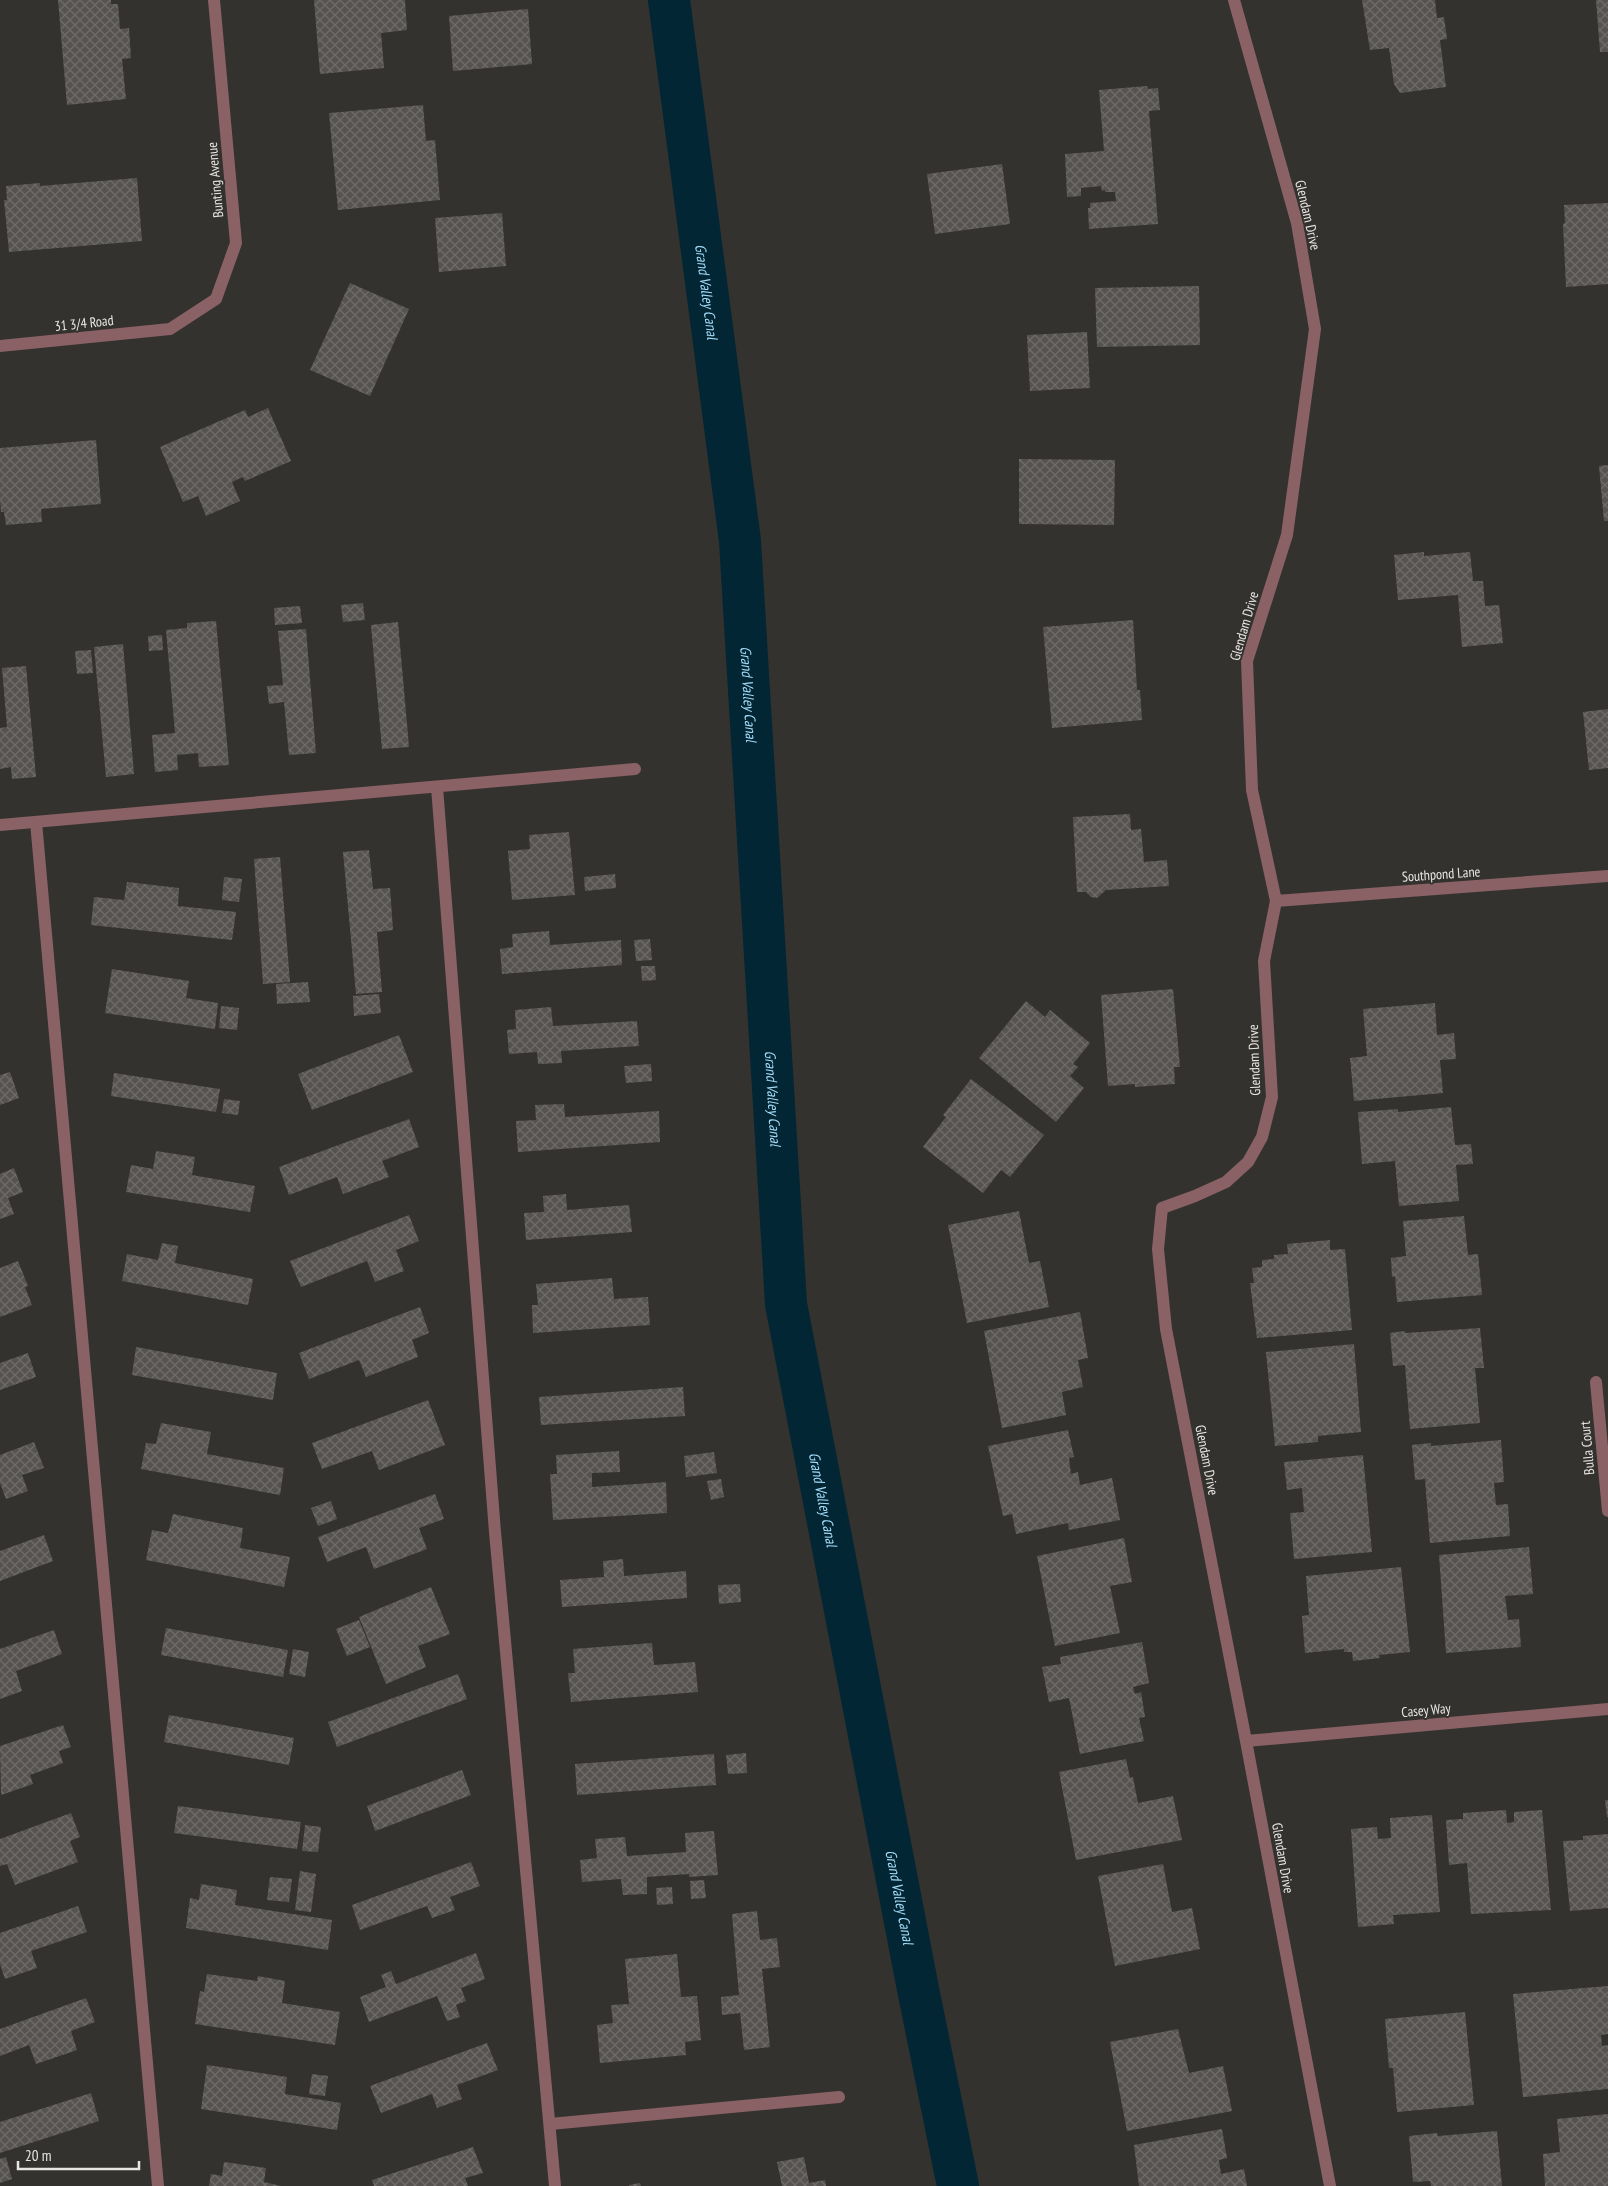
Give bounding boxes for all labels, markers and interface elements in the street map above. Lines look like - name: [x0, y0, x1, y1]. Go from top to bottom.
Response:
- street label: Bunting Avenue: [203, 141, 227, 219]
- street label: Glendam Drive: [1291, 178, 1325, 252]
- water label: Grand Valley Canal: [692, 243, 723, 342]
- street label: 31 3/4 Road: [54, 311, 114, 335]
- street label: Glendam Drive: [1226, 589, 1263, 663]
- water label: Grand Valley Canal: [737, 646, 762, 744]
- street label: Southpond Lane: [1401, 862, 1481, 886]
- street label: Glendam Drive: [1244, 1024, 1264, 1096]
- water label: Grand Valley Canal: [761, 1050, 786, 1148]
- street label: Bulla Court: [1576, 1420, 1598, 1476]
- street label: Glendam Drive: [1191, 1423, 1223, 1497]
- water label: Grand Valley Canal: [805, 1450, 842, 1550]
- street label: Casey Way: [1401, 1699, 1452, 1721]
- street label: Glendam Drive: [1268, 1821, 1298, 1895]
- water label: Grand Valley Canal: [882, 1848, 919, 1947]
- scale bar: [18, 2138, 139, 2170]
- text: 20 m: [25, 2146, 51, 2165]

